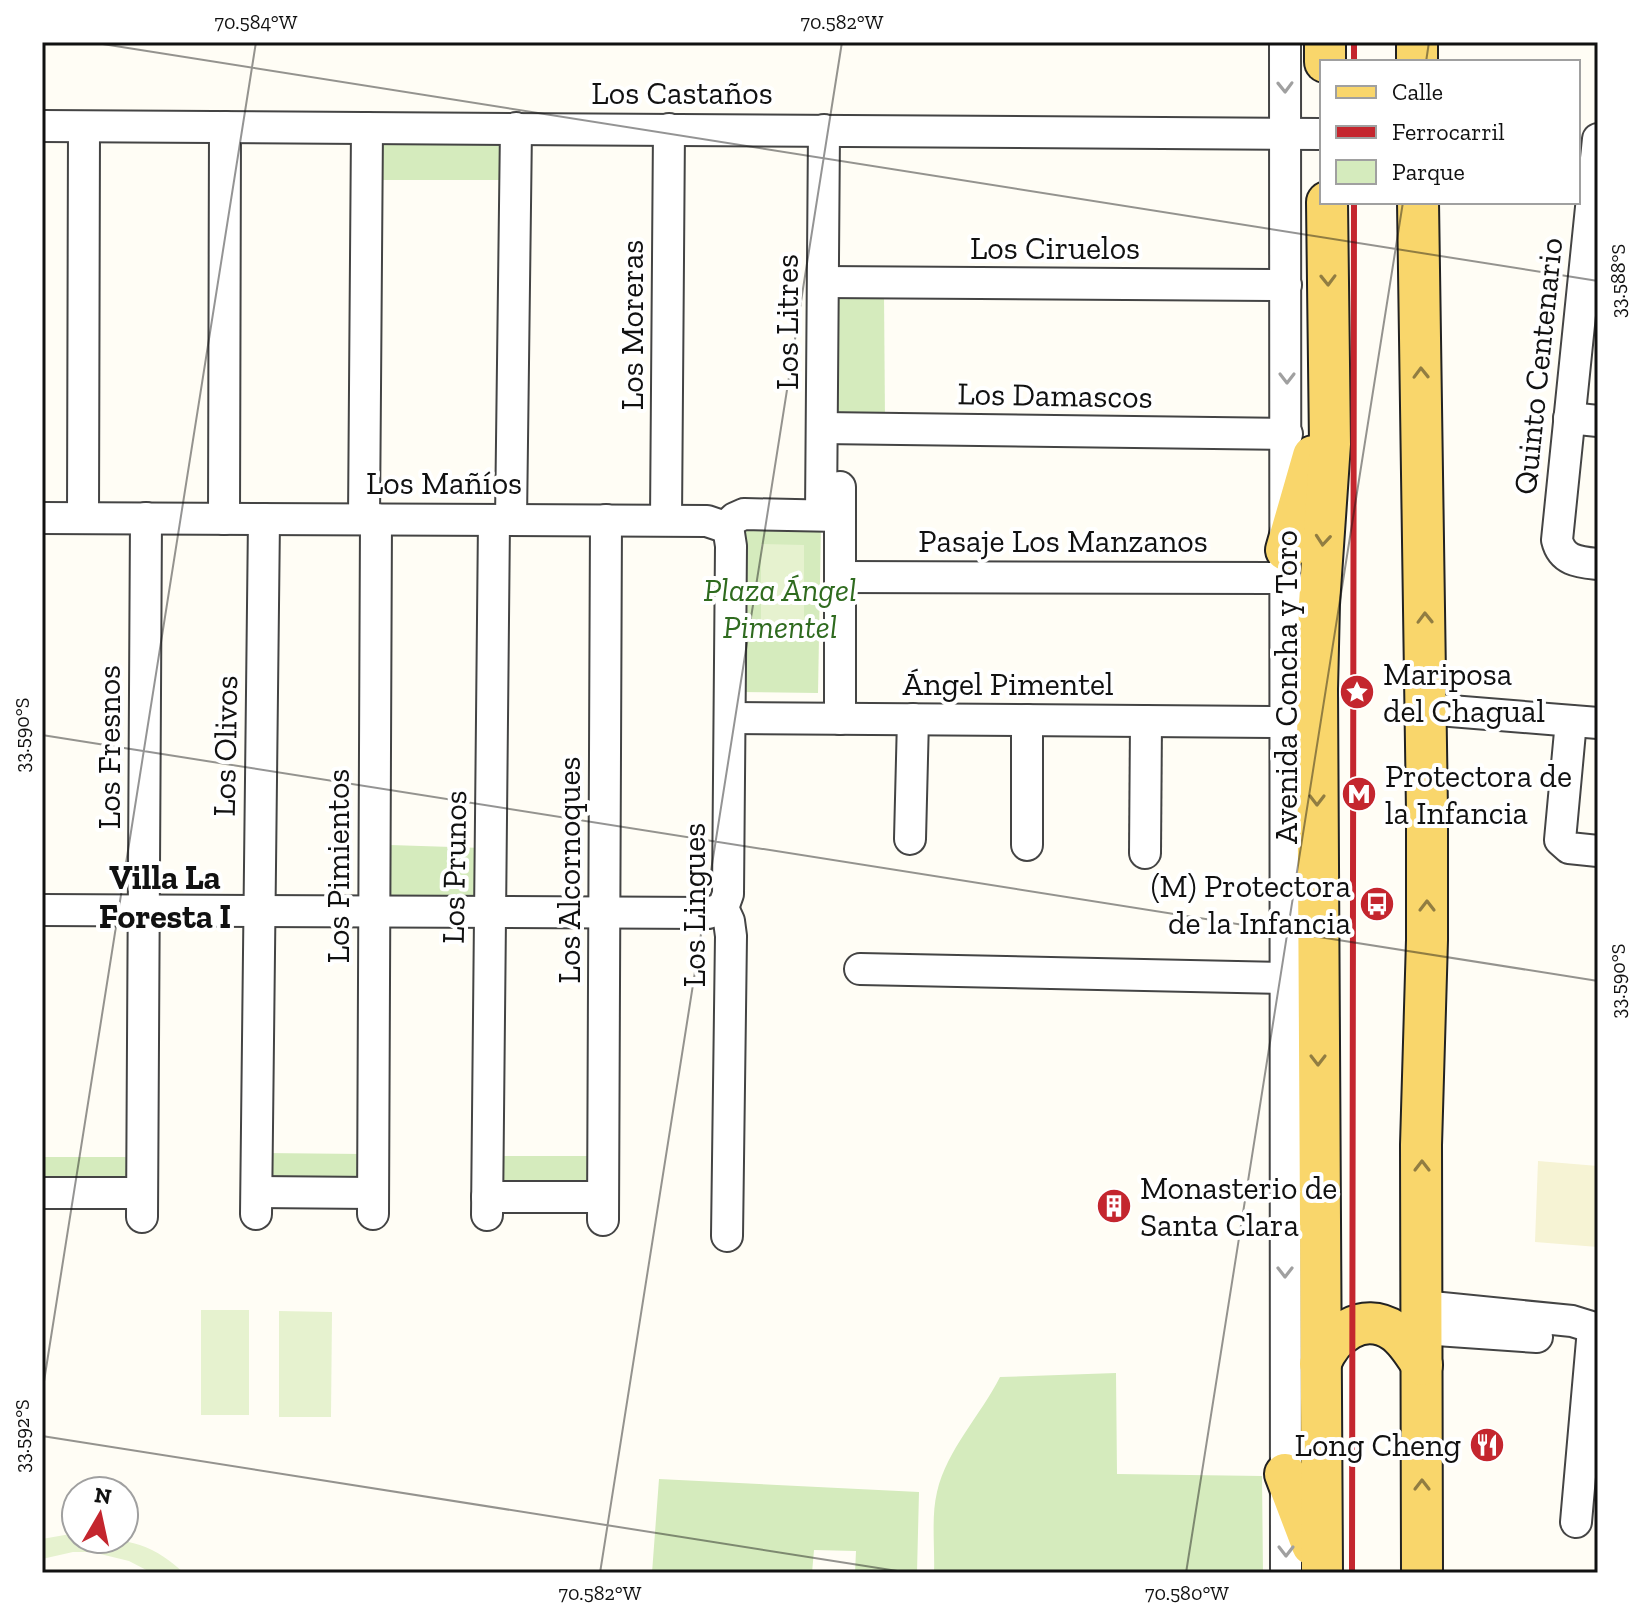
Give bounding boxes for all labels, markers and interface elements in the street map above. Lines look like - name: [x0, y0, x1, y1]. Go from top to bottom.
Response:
- text: 70.584°W: [215, 10, 298, 34]
- text: 70.582°W: [801, 10, 884, 34]
- legend: [1320, 60, 1580, 204]
- street label: Los Castaños: [591, 74, 773, 112]
- text: Calle: [1392, 77, 1443, 106]
- one-way arrow: [1277, 81, 1294, 94]
- text: Ferrocarril: [1392, 117, 1505, 146]
- text: Parque: [1392, 157, 1465, 186]
- street label: Los Ciruelos: [970, 229, 1140, 267]
- street label: Quinto Centenario: [1506, 236, 1570, 496]
- street label: Los Moreras: [613, 240, 651, 410]
- text: 33.588°S: [1606, 244, 1630, 318]
- street label: Los Litres: [768, 254, 806, 390]
- one-way arrow: [1320, 274, 1337, 287]
- one-way arrow: [1412, 366, 1430, 379]
- one-way arrow: [1278, 372, 1296, 385]
- street label: Los Damascos: [957, 374, 1153, 416]
- street label: Los Mañíos: [366, 464, 522, 502]
- street label: Pasaje Los Manzanos: [918, 522, 1208, 560]
- street label: Avenida Concha y Toro: [1267, 530, 1305, 844]
- one-way arrow: [1315, 534, 1332, 547]
- park label: Plaza Ángel Pimentel: [703, 571, 857, 646]
- one-way arrow: [1416, 611, 1434, 624]
- place label: Mariposa del Chagual: [1383, 655, 1545, 730]
- street label: Los Fresnos: [90, 665, 128, 829]
- street label: Ángel Pimentel: [902, 665, 1114, 703]
- place icon: Mariposa del Chagual: [1338, 673, 1376, 711]
- street label: Los Olivos: [205, 675, 245, 817]
- text: 33.590°S: [10, 698, 34, 772]
- street label: Los Alcornoques: [550, 757, 588, 983]
- place label: Protectora de la Infancia: [1385, 757, 1572, 832]
- street label: Los Pimientos: [319, 769, 357, 963]
- metro station icon: Protectora de la Infancia: [1340, 775, 1378, 813]
- street label: Los Prunos: [434, 790, 474, 944]
- one-way arrow: [1308, 794, 1326, 807]
- street label: Los Lingues: [675, 823, 713, 987]
- district label: Villa La Foresta I: [99, 857, 231, 937]
- place label: (M) Protectora de la Infancia: [1151, 867, 1351, 942]
- bus stop icon: (M) Protectora de la Infancia: [1358, 885, 1396, 923]
- one-way arrow: [1418, 899, 1436, 912]
- text: 33.590°S: [1606, 944, 1630, 1018]
- one-way arrow: [1309, 1054, 1327, 1067]
- one-way arrow: [1413, 1159, 1430, 1172]
- place label: Monasterio de Santa Clara: [1140, 1169, 1337, 1244]
- building icon: Monasterio de Santa Clara: [1095, 1187, 1133, 1225]
- one-way arrow: [1276, 1266, 1294, 1279]
- text: 33.592°S: [10, 1399, 34, 1473]
- place label: Long Cheng: [1295, 1426, 1461, 1464]
- restaurant icon: Long Cheng: [1468, 1426, 1506, 1464]
- north arrow: [60, 1475, 140, 1555]
- one-way arrow: [1413, 1478, 1431, 1491]
- text: N: [93, 1481, 114, 1510]
- one-way arrow: [1277, 1545, 1295, 1558]
- text: 70.582°W: [559, 1581, 642, 1605]
- text: 70.580°W: [1145, 1581, 1229, 1605]

